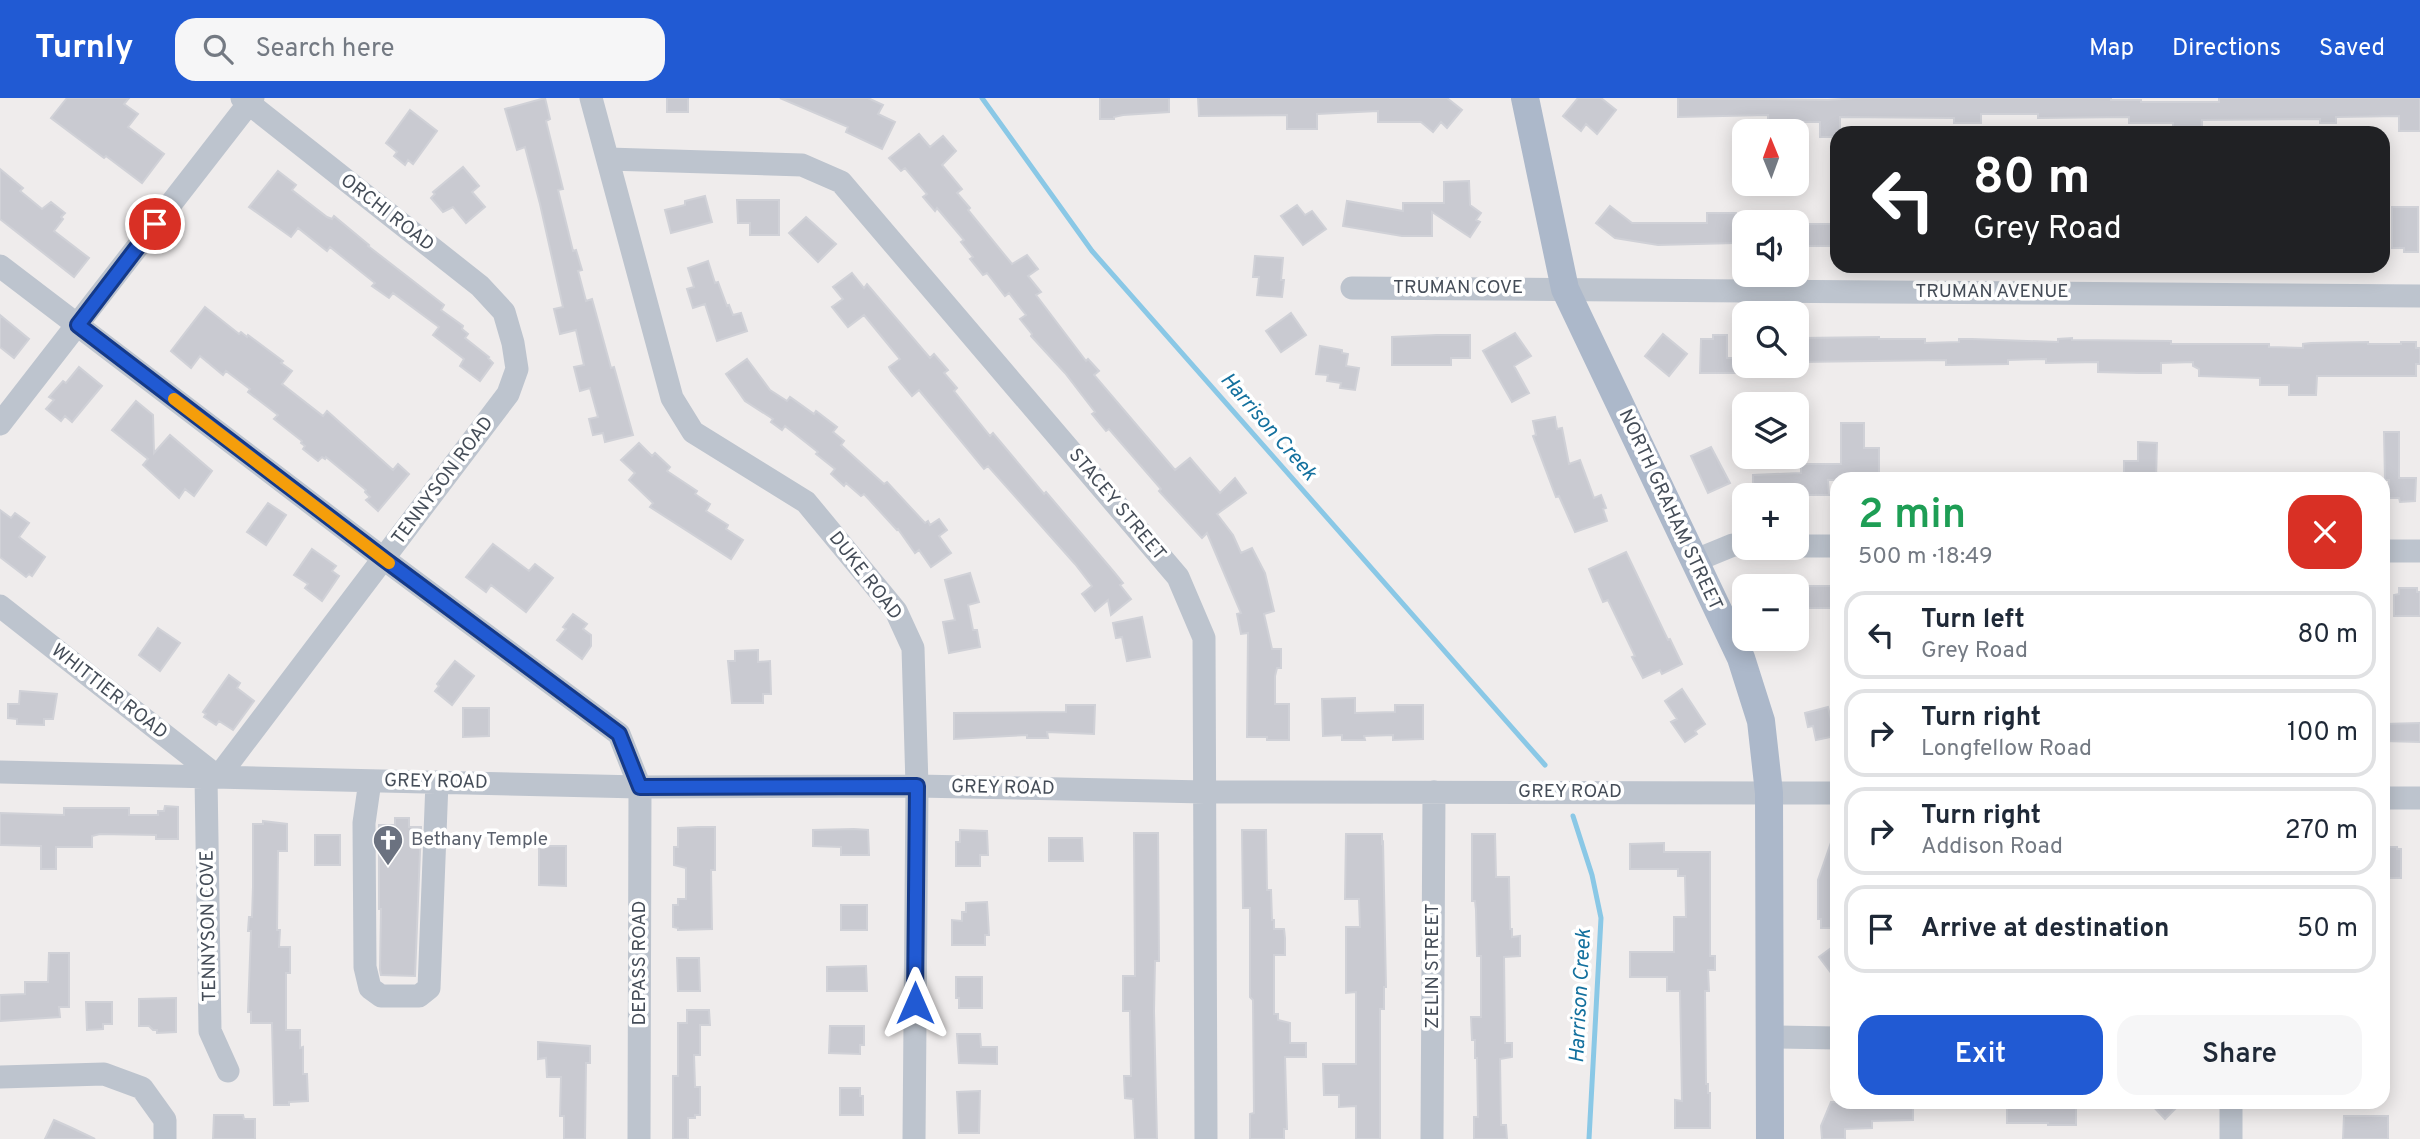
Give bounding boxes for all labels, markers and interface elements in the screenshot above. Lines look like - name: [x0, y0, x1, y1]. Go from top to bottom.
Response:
- search box: [175, 18, 665, 81]
- text: Turnly: [35, 28, 133, 70]
- icon: search: [199, 30, 237, 68]
- text: Search here: [255, 33, 394, 66]
- text: Map: [2089, 34, 2134, 64]
- text: Directions: [2172, 34, 2281, 64]
- text: Saved: [2319, 34, 2385, 64]
- north arrow: [1732, 119, 1810, 196]
- map controls: [1732, 119, 1809, 651]
- text: 80 m: [1973, 149, 2090, 211]
- icon: left: [1858, 154, 1949, 245]
- street label: ORCHI ROAD: [335, 169, 439, 257]
- pin: [125, 194, 185, 254]
- icon: arrive: [136, 205, 174, 243]
- button: sound: [1732, 210, 1809, 287]
- text: Grey Road: [1973, 210, 2122, 250]
- street label: TRUMAN COVE: [1393, 276, 1523, 300]
- street label: TRUMAN AVENUE: [1915, 280, 2069, 304]
- button: search: [1732, 301, 1809, 378]
- water label: Harrison Creek: [1214, 367, 1323, 487]
- button: layers: [1732, 392, 1809, 469]
- street label: NORTH GRAHAM STREET: [1613, 405, 1727, 615]
- street label: TENNYSON ROAD: [387, 412, 499, 550]
- street label: STACEY STREET: [1063, 444, 1171, 566]
- button: +: [1732, 483, 1809, 560]
- text: 2 min: [1858, 490, 1966, 543]
- button: close: [2288, 495, 2362, 569]
- street label: DUKE ROAD: [823, 527, 907, 625]
- text: 500 m · 18:49: [1858, 543, 1993, 572]
- button: −: [1732, 574, 1809, 651]
- text: Turn left: [1921, 604, 2025, 637]
- icon: left: [1862, 616, 1900, 654]
- text: 80 m: [2298, 619, 2358, 652]
- text: Grey Road: [1921, 637, 2028, 666]
- street label: WHITTIER ROAD: [46, 639, 172, 745]
- text: Turn right: [1921, 702, 2041, 735]
- icon: right: [1862, 714, 1900, 752]
- text: 100 m: [2287, 717, 2358, 750]
- text: Longfellow Road: [1921, 735, 2092, 764]
- street label: GREY ROAD: [384, 769, 488, 795]
- street label: GREY ROAD: [951, 775, 1055, 801]
- street label: GREY ROAD: [1518, 780, 1622, 804]
- text: Turn right: [1921, 800, 2041, 833]
- icon: right: [1862, 812, 1900, 850]
- text: 270 m: [2285, 815, 2358, 848]
- church icon: Bethany Temple: [371, 823, 405, 867]
- place label: Bethany Temple: [411, 828, 548, 852]
- text: Addison Road: [1921, 833, 2063, 862]
- street label: TENNYSON COVE: [196, 850, 222, 1002]
- street label: DEPASS ROAD: [628, 900, 652, 1026]
- street label: ZELIN STREET: [1421, 903, 1445, 1029]
- icon: arrive: [1862, 910, 1900, 948]
- text: Arrive at destination: [1921, 913, 2169, 946]
- text: 50 m: [2297, 913, 2358, 946]
- water label: Harrison Creek: [1564, 928, 1598, 1064]
- position arrow: [878, 966, 952, 1040]
- button: Exit: [1858, 1015, 2103, 1095]
- button: Share: [2117, 1015, 2362, 1095]

